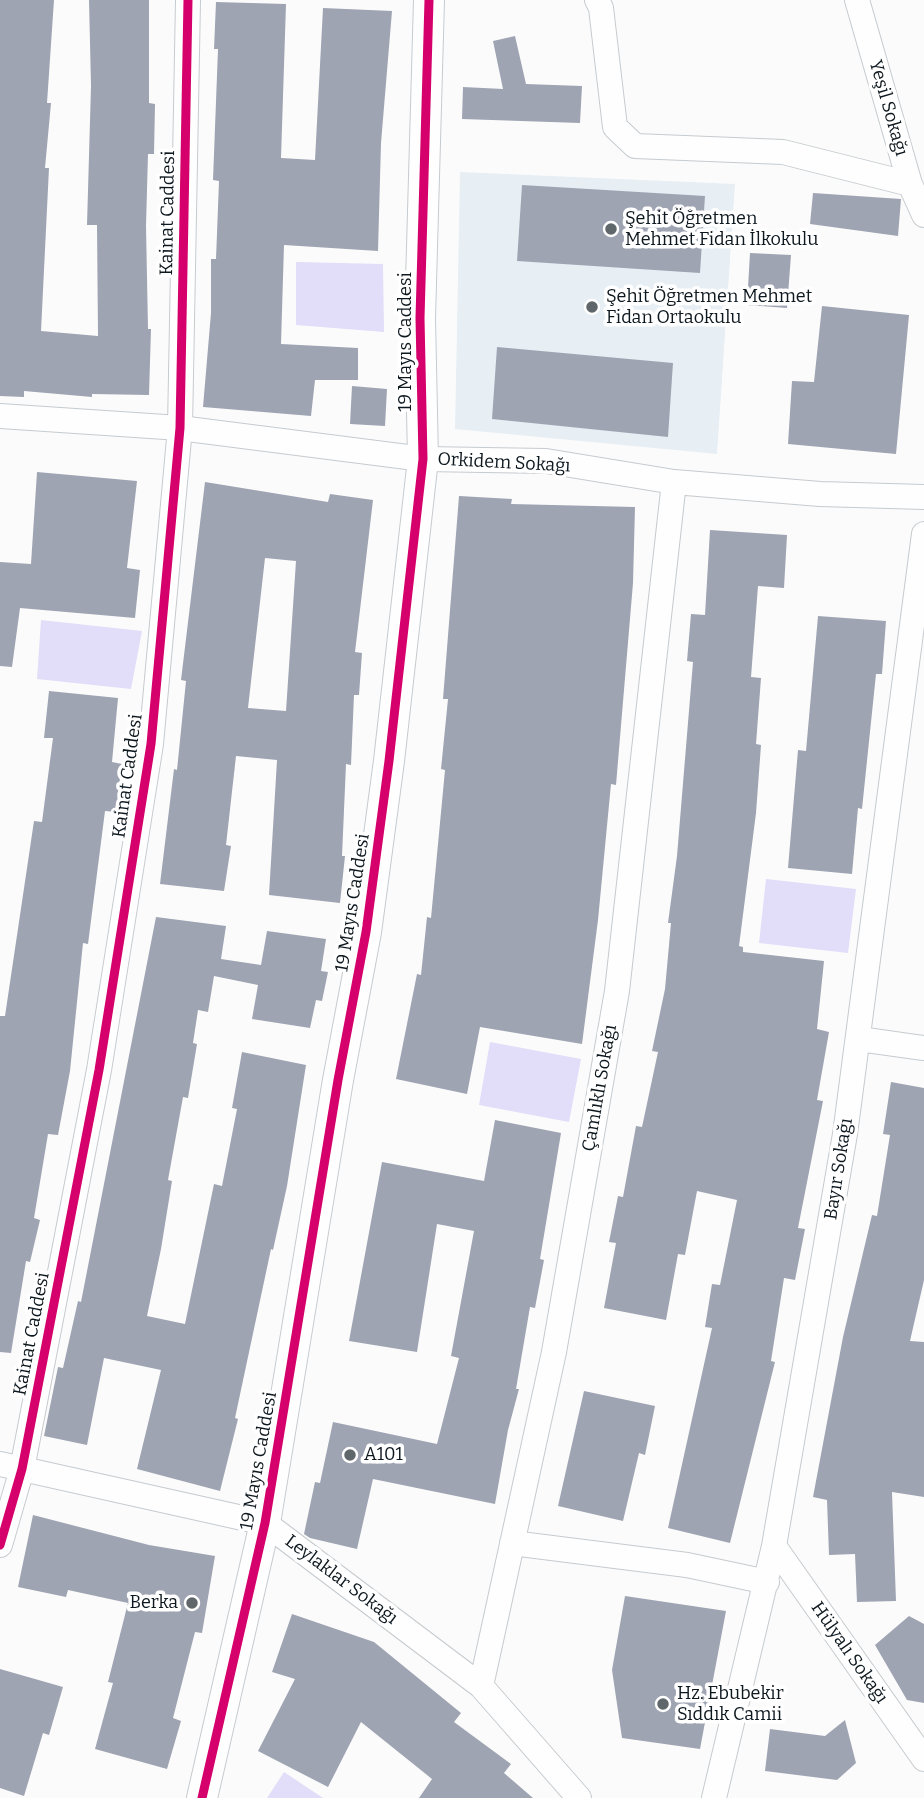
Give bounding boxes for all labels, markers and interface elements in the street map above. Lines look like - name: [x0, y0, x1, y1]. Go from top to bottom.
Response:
- street label: Yeşil Sokağı: [864, 58, 912, 158]
- street label: Kainat Caddesi: [156, 150, 180, 276]
- place label: Şehit Öğretmen Mehmet Fidan İlkokulu: [625, 208, 818, 250]
- marker: Şehit Öğretmen Mehmet Fidan İlkokulu: [603, 221, 619, 237]
- street label: 19 Mayıs Caddesi: [395, 272, 417, 412]
- place label: Şehit Öğretmen Mehmet Fidan Ortaokulu: [606, 286, 812, 328]
- marker: Şehit Öğretmen Mehmet Fidan Ortaokulu: [584, 299, 600, 315]
- street label: Orkidem Sokağı: [437, 449, 571, 477]
- street label: Kainat Caddesi: [109, 713, 147, 839]
- street label: 19 Mayıs Caddesi: [331, 832, 375, 974]
- street label: Çamlıklı Sokağı: [578, 1023, 622, 1153]
- street label: Bayır Sokağı: [820, 1117, 858, 1221]
- street label: Kainat Caddesi: [9, 1271, 55, 1397]
- street label: 19 Mayıs Caddesi: [236, 1390, 282, 1532]
- place label: A101: [364, 1444, 403, 1466]
- marker: A101: [342, 1447, 358, 1463]
- street label: Leylaklar Sokağı: [281, 1531, 401, 1629]
- place label: Berka: [130, 1592, 178, 1614]
- marker: Berka: [184, 1595, 200, 1611]
- street label: Hülyalı Sokağı: [806, 1598, 892, 1708]
- place label: Hz. Ebubekir Sıddık Camii: [677, 1683, 784, 1726]
- marker: Hz. Ebubekir Sıddık Camii: [655, 1696, 671, 1712]

